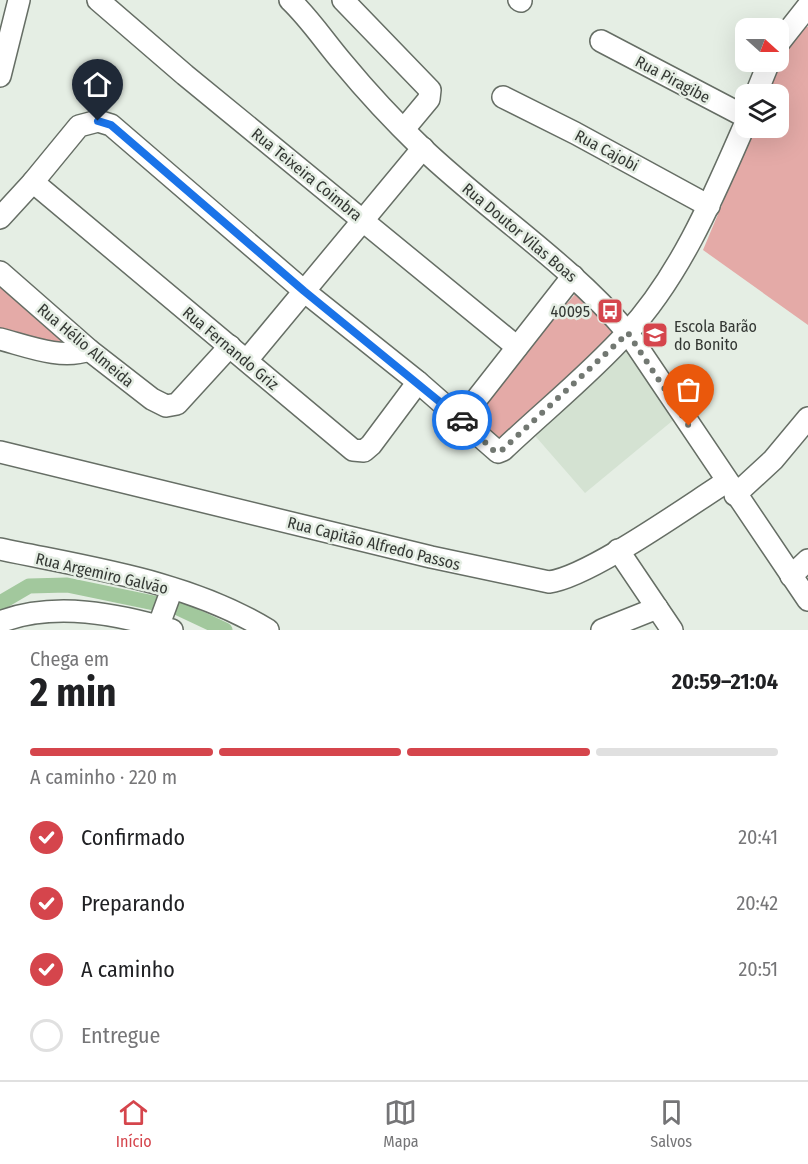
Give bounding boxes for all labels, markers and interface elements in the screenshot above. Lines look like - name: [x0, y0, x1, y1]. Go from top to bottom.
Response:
- north arrow: [735, 18, 789, 72]
- map controls: [735, 18, 789, 138]
- street label: Rua Piragibe: [632, 52, 713, 107]
- pin: [72, 59, 123, 121]
- icon: home: [81, 68, 114, 101]
- button: layers: [735, 84, 789, 138]
- street label: Rua Teixeira Coimbra: [248, 124, 366, 225]
- street label: Rua Cajobi: [572, 126, 642, 175]
- street label: Rua Doutor Vilas Boas: [459, 179, 581, 286]
- bus stop icon: 40095: [595, 296, 625, 326]
- street label: Rua Hélio Almeida: [34, 300, 138, 391]
- place label: 40095: [551, 302, 590, 321]
- street label: Rua Fernando Griz: [179, 303, 282, 394]
- place label: Escola Barão do Bonito: [674, 317, 757, 354]
- school or university icon: Escola Barão do Bonito: [640, 320, 670, 350]
- pin: [663, 364, 714, 426]
- icon: bag: [672, 373, 705, 406]
- courier: [432, 390, 492, 450]
- icon: car: [446, 404, 479, 437]
- street label: Rua Capitão Alfredo Passos: [285, 513, 462, 574]
- street label: Rua Argemiro Galvão: [34, 549, 170, 598]
- text: Chega em: [30, 647, 109, 671]
- text: 20:59–21:04: [672, 668, 778, 695]
- text: 2 min: [30, 670, 116, 716]
- text: A caminho · 220 m: [30, 765, 177, 789]
- icon: check: [30, 821, 63, 854]
- text: Confirmado: [81, 824, 185, 851]
- text: 20:41: [738, 825, 778, 849]
- icon: check: [30, 887, 63, 920]
- text: Preparando: [81, 890, 185, 917]
- text: 20:42: [736, 891, 778, 915]
- icon: check: [30, 953, 63, 986]
- text: A caminho: [81, 956, 175, 983]
- text: 20:51: [738, 957, 778, 981]
- text: Entregue: [81, 1022, 160, 1049]
- tab: Início: [116, 1096, 152, 1151]
- tab: Mapa: [383, 1096, 419, 1151]
- tab: Salvos: [650, 1096, 692, 1151]

